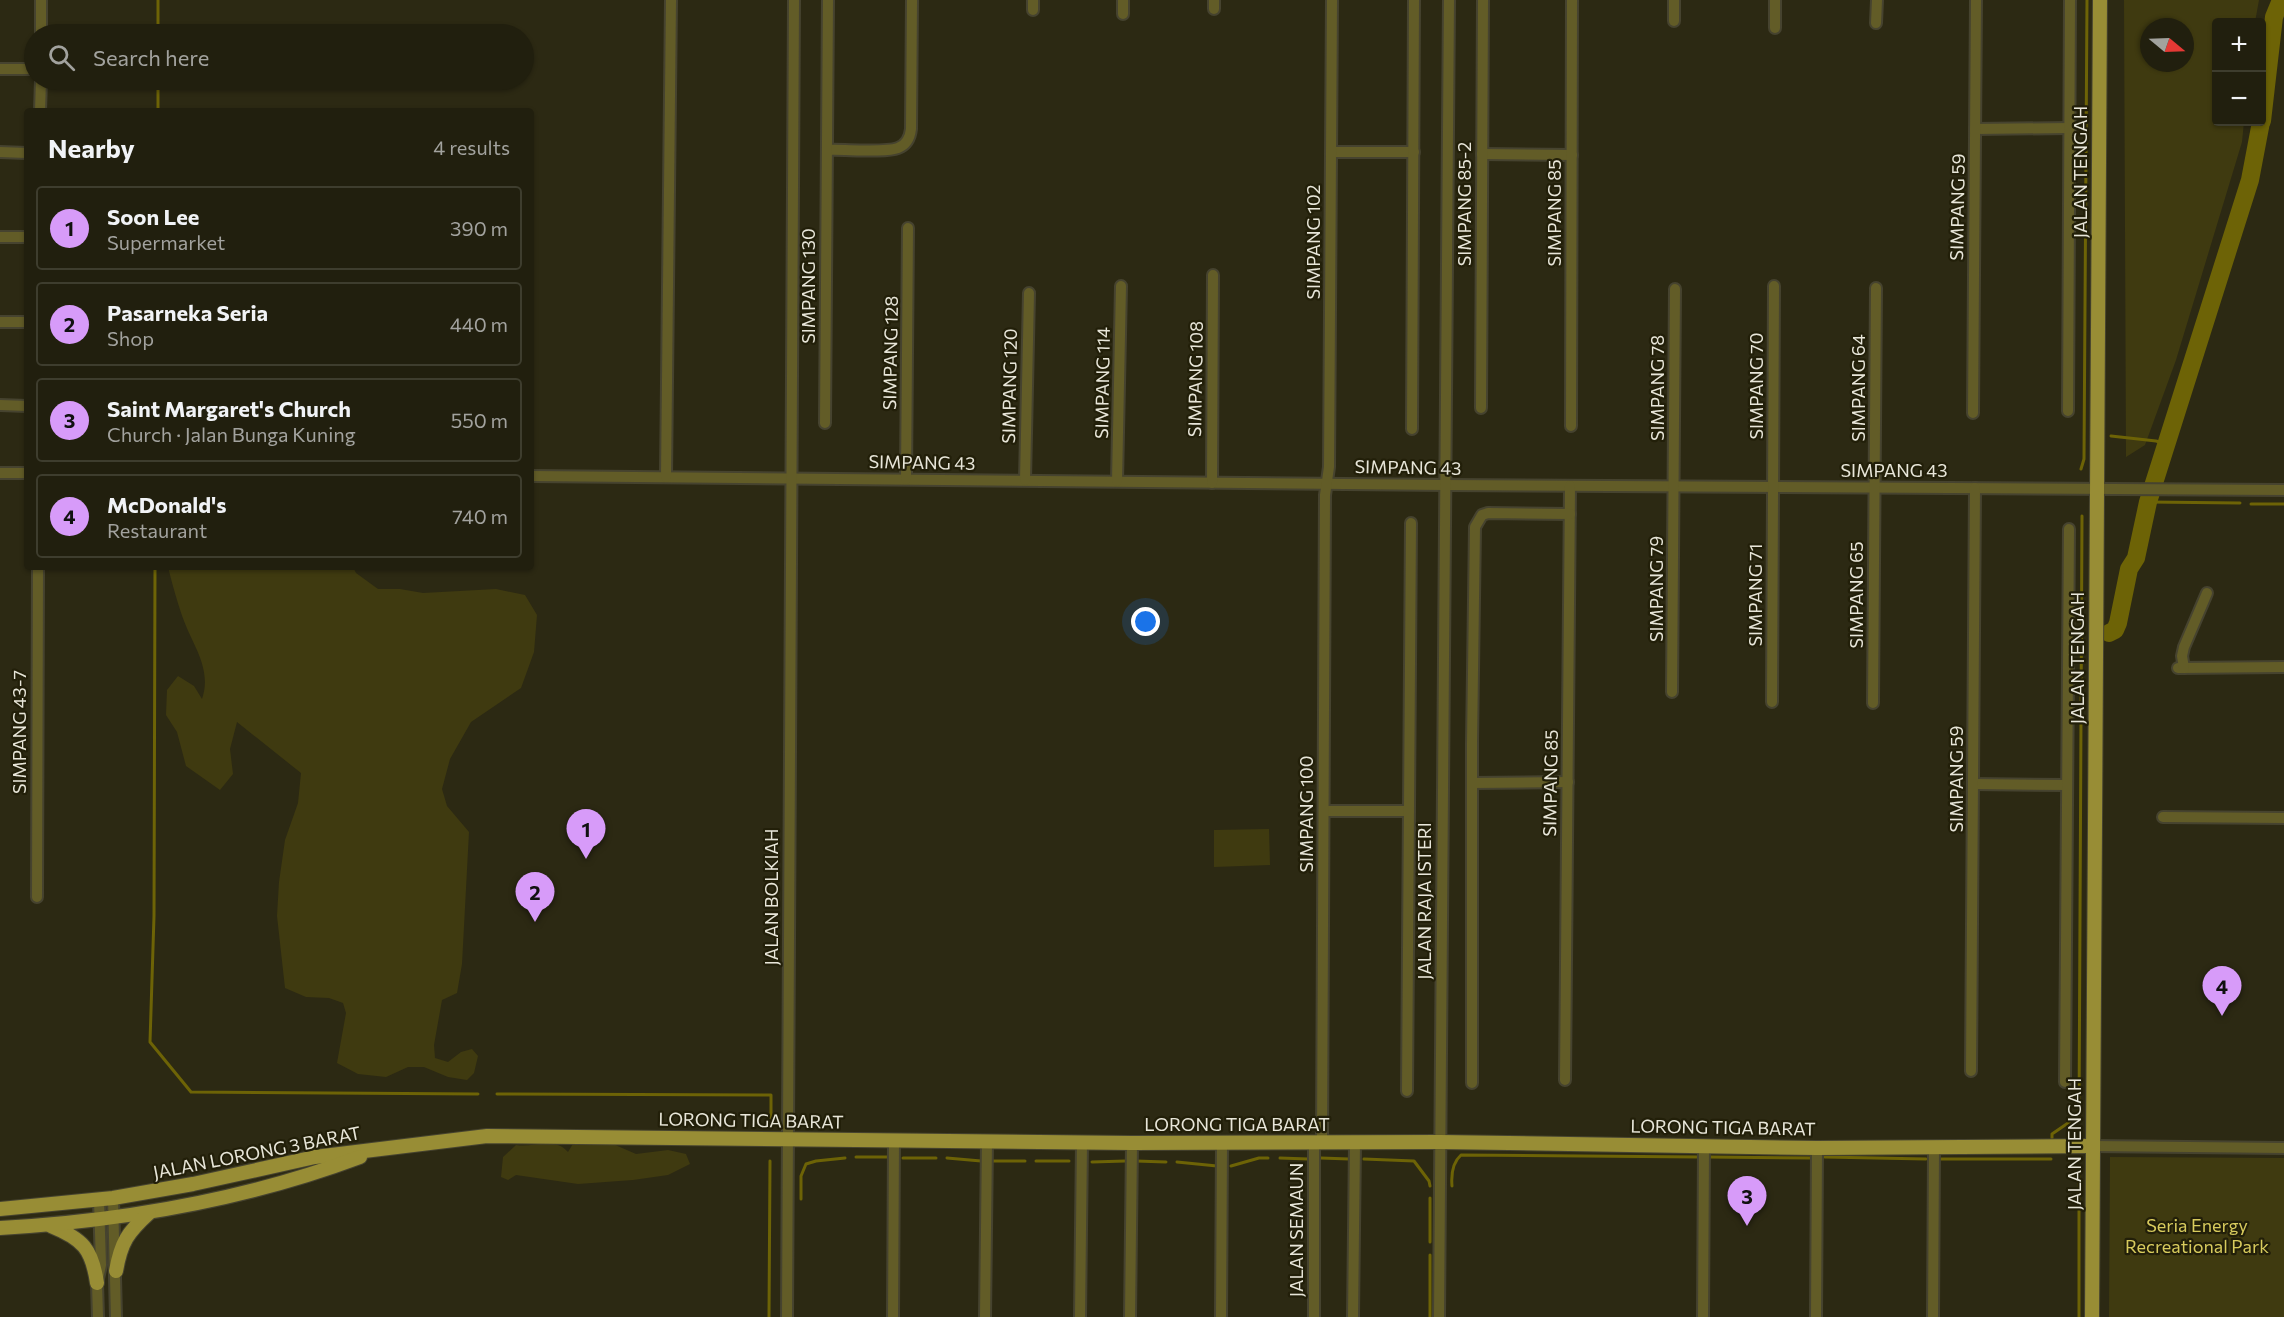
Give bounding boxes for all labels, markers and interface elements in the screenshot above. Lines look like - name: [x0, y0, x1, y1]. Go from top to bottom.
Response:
- north arrow: [2140, 18, 2194, 72]
- map controls: [2212, 18, 2266, 126]
- button: +: [2212, 18, 2266, 72]
- search box: [24, 24, 534, 90]
- icon: search: [45, 41, 78, 74]
- text: Search here: [93, 44, 209, 71]
- button: −: [2212, 72, 2266, 126]
- street label: JALAN TENGAH: [2069, 106, 2091, 238]
- text: Nearby: [48, 132, 135, 163]
- text: 4 results: [433, 135, 510, 159]
- street label: SIMPANG 85-2: [1453, 142, 1475, 266]
- street label: SIMPANG 59: [1945, 153, 1969, 261]
- street label: SIMPANG 85: [1543, 159, 1565, 267]
- street label: SIMPANG 102: [1302, 184, 1324, 300]
- text: Soon Lee: [107, 203, 199, 230]
- text: 1: [65, 216, 74, 240]
- text: 390 m: [450, 216, 508, 240]
- street label: SIMPANG 130: [797, 228, 819, 344]
- text: Supermarket: [107, 230, 225, 254]
- street label: SIMPANG 128: [878, 296, 902, 410]
- text: Pasarneka Seria: [107, 299, 268, 326]
- text: 2: [64, 312, 75, 336]
- text: 440 m: [450, 312, 508, 336]
- street label: SIMPANG 108: [1183, 321, 1207, 437]
- text: Shop: [107, 326, 154, 350]
- street label: SIMPANG 114: [1090, 327, 1114, 439]
- street label: SIMPANG 120: [997, 328, 1021, 444]
- street label: SIMPANG 70: [1745, 332, 1767, 440]
- street label: SIMPANG 64: [1847, 334, 1869, 442]
- street label: SIMPANG 78: [1646, 335, 1668, 441]
- text: Saint Margaret's Church: [107, 395, 351, 422]
- text: 3: [64, 408, 75, 432]
- text: 550 m: [451, 408, 508, 432]
- text: Church · Jalan Bunga Kuning: [107, 422, 356, 446]
- street label: SIMPANG 43: [868, 450, 976, 474]
- street label: SIMPANG 43: [1354, 455, 1462, 479]
- street label: SIMPANG 43: [1841, 459, 1947, 481]
- text: McDonald's: [107, 491, 226, 518]
- text: 4: [63, 504, 76, 528]
- text: 740 m: [452, 504, 508, 528]
- text: Restaurant: [107, 518, 207, 542]
- street label: SIMPANG 79: [1645, 536, 1667, 642]
- street label: SIMPANG 65: [1845, 541, 1867, 649]
- street label: SIMPANG 71: [1744, 543, 1766, 647]
- street label: JALAN TENGAH: [2066, 592, 2088, 724]
- your location: [1131, 607, 1160, 636]
- street label: SIMPANG 43-7: [8, 670, 30, 794]
- street label: SIMPANG 59: [1945, 725, 1967, 833]
- street label: SIMPANG 85: [1538, 729, 1562, 837]
- street label: SIMPANG 100: [1295, 756, 1317, 873]
- pin: 1: [566, 810, 606, 859]
- street label: JALAN RAJA ISTERI: [1413, 822, 1435, 980]
- street label: JALAN BOLKIAH: [760, 828, 782, 966]
- pin: 2: [516, 872, 554, 922]
- pin: 4: [2202, 966, 2242, 1016]
- street label: JALAN TENGAH: [2063, 1078, 2085, 1210]
- street label: LORONG TIGA BARAT: [658, 1107, 844, 1133]
- street label: LORONG TIGA BARAT: [1144, 1113, 1330, 1135]
- street label: LORONG TIGA BARAT: [1630, 1114, 1816, 1140]
- street label: JALAN LORONG 3 BARAT: [151, 1121, 362, 1183]
- street label: JALAN SEMAUN: [1285, 1163, 1307, 1297]
- pin: 3: [1728, 1176, 1766, 1226]
- park label: Seria Energy Recreational Park: [2125, 1214, 2269, 1257]

